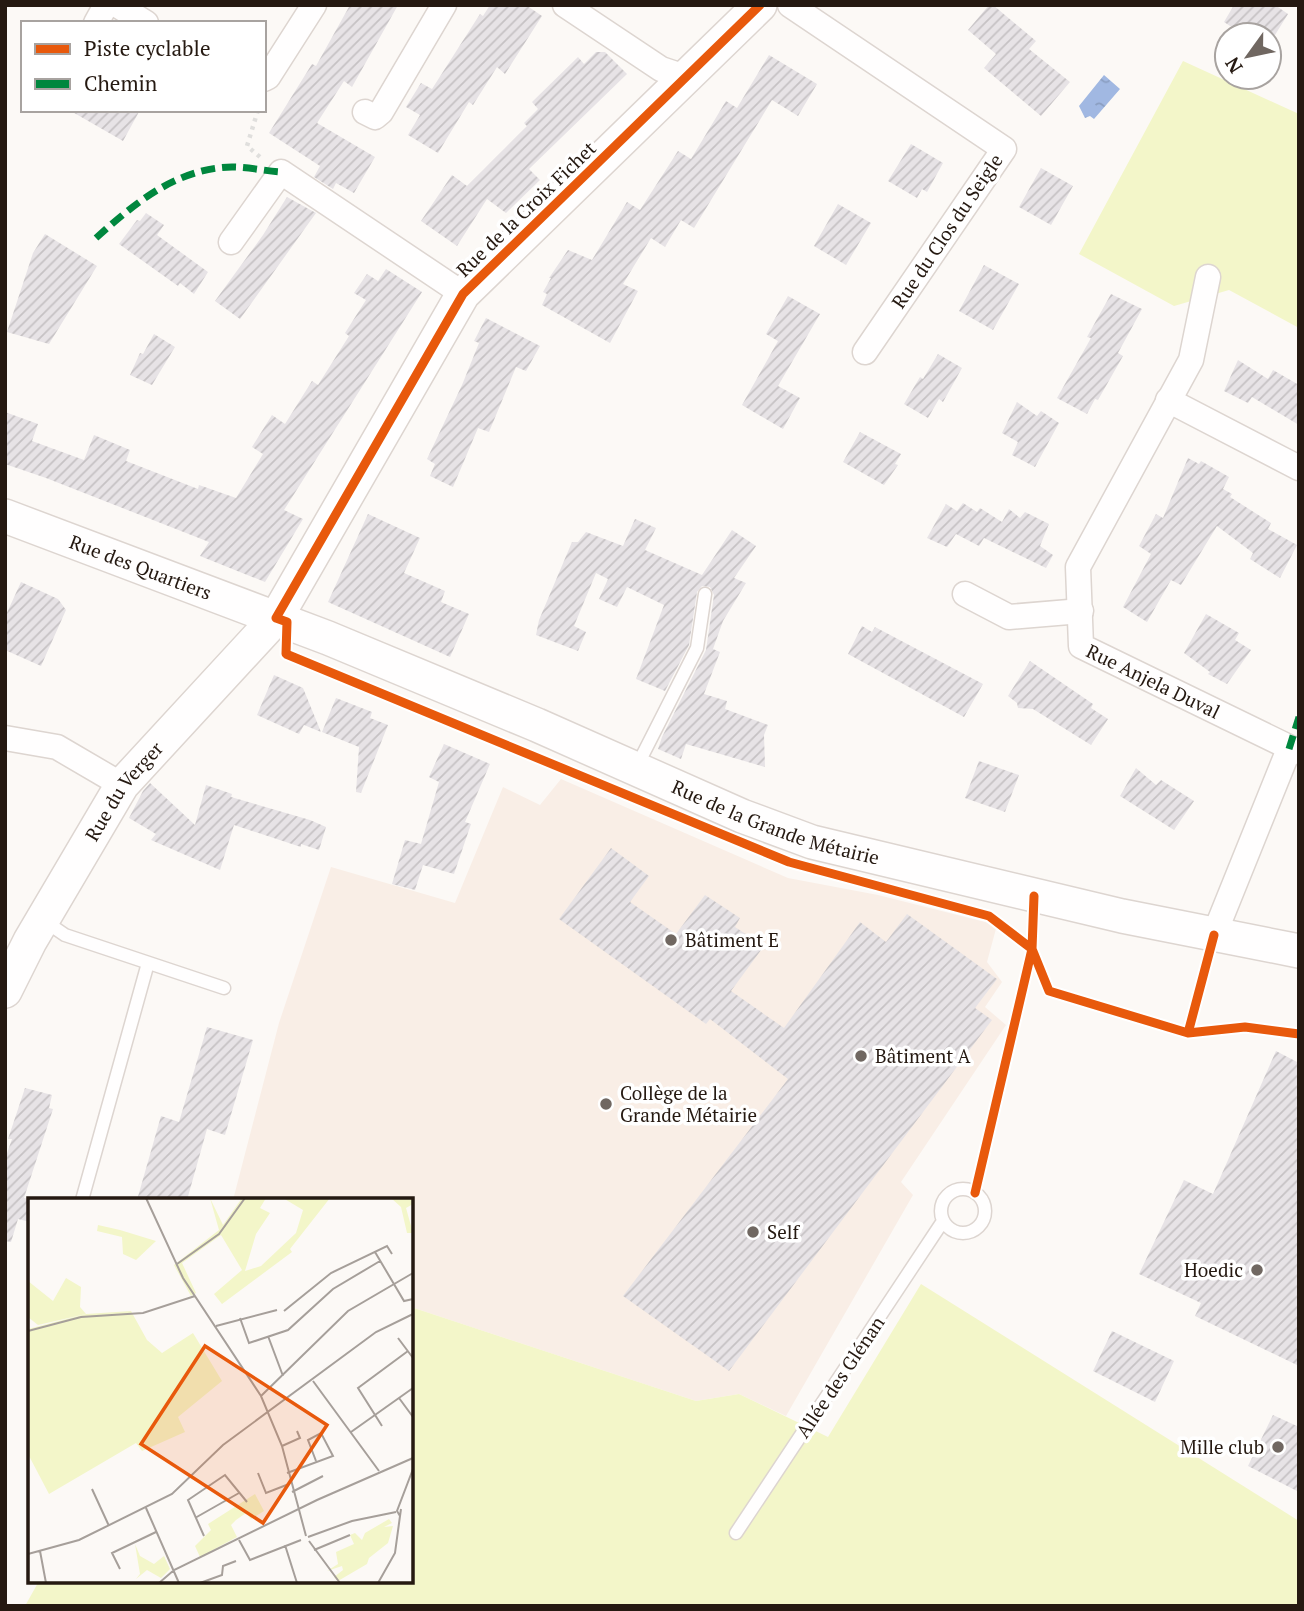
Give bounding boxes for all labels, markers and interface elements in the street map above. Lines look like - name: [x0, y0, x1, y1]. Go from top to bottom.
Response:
- legend: [21, 21, 266, 112]
- north arrow: [1213, 21, 1283, 91]
- text: Piste cyclable: [84, 34, 210, 62]
- text: N: [1219, 52, 1248, 78]
- text: Chemin: [84, 69, 158, 97]
- street label: Rue de la Croix Fichet: [451, 135, 601, 282]
- street label: Rue du Clos du Seigle: [886, 149, 1008, 313]
- street label: Rue des Quartiers: [66, 529, 215, 605]
- street label: Rue Anjela Duval: [1083, 638, 1224, 724]
- street label: Rue du Verger: [79, 735, 168, 845]
- street label: Rue de la Grande Métairie: [668, 774, 882, 870]
- place label: Bâtiment E: [685, 927, 779, 952]
- marker: Bâtiment E: [663, 932, 679, 948]
- place label: Bâtiment A: [875, 1043, 971, 1068]
- marker: Bâtiment A: [853, 1048, 869, 1064]
- place label: Collège de la Grande Métairie: [620, 1080, 757, 1127]
- marker: Collège de la Grande Métairie: [598, 1096, 614, 1112]
- inset map: [28, 1198, 413, 1583]
- place label: Self: [767, 1219, 800, 1244]
- marker: Self: [745, 1224, 761, 1240]
- place label: Hoedic: [1184, 1257, 1243, 1282]
- marker: Hoedic: [1249, 1262, 1265, 1278]
- street label: Allée des Glénan: [790, 1311, 890, 1442]
- place label: Mille club: [1180, 1434, 1264, 1459]
- marker: Mille club: [1270, 1439, 1286, 1455]

